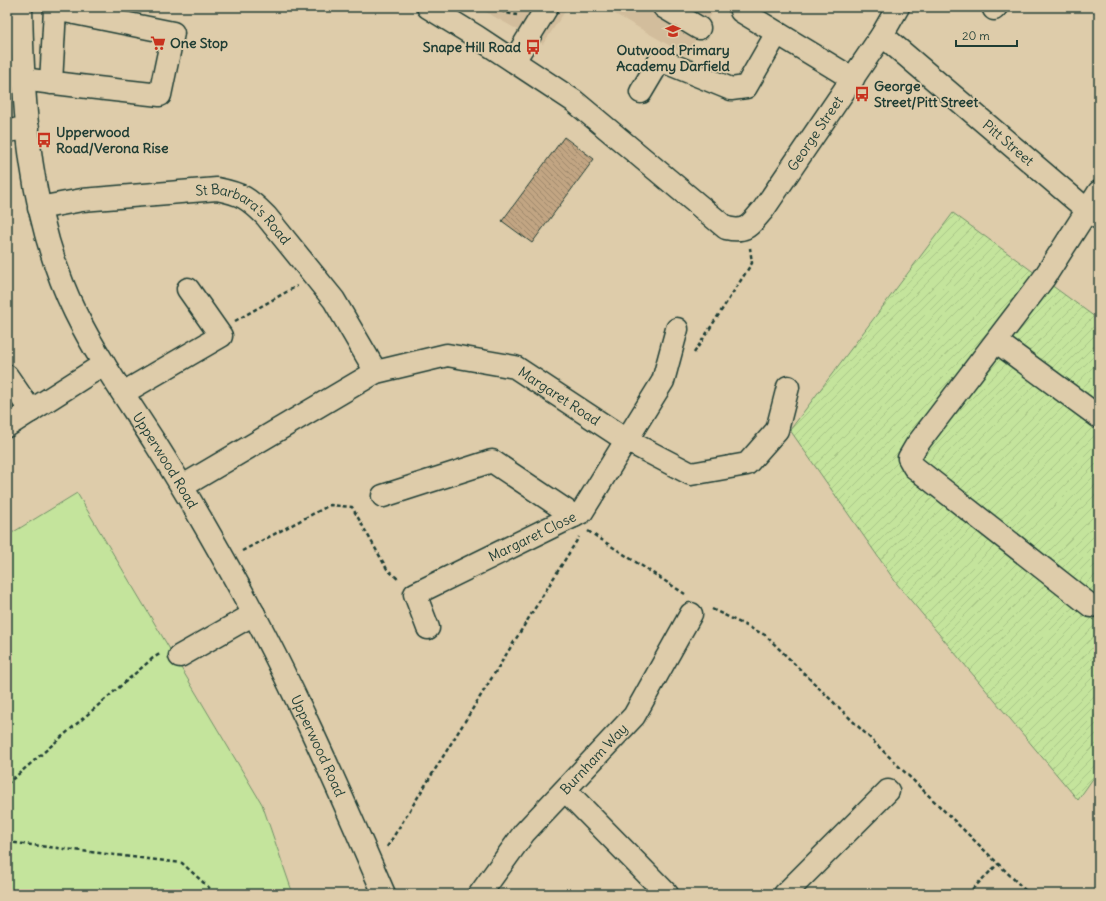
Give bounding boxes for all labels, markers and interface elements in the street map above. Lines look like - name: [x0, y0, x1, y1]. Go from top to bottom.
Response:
- school or university icon: Outwood Primary Academy Darfield: [664, 22, 682, 40]
- scale bar: [956, 22, 1017, 48]
- text: 20 m: [962, 28, 990, 43]
- supermarket icon: One Stop: [149, 34, 167, 52]
- place label: One Stop: [170, 34, 228, 52]
- place label: Snape Hill Road: [423, 38, 522, 56]
- bus stop icon: Snape Hill Road: [524, 38, 542, 56]
- place label: Outwood Primary Academy Darfield: [616, 41, 730, 75]
- place label: George Street/Pitt Street: [874, 77, 978, 111]
- bus stop icon: George Street/Pitt Street: [853, 85, 871, 103]
- street label: George Street: [783, 92, 847, 175]
- street label: Pitt Street: [979, 116, 1038, 170]
- place label: Upperwood Road/Verona Rise: [56, 123, 169, 157]
- bus stop icon: Upperwood Road/Verona Rise: [35, 131, 53, 149]
- street label: St Barbara's Road: [195, 180, 294, 248]
- street label: Margaret Road: [515, 363, 603, 429]
- street label: Upperwood Road: [129, 409, 202, 512]
- street label: Margaret Close: [485, 507, 579, 566]
- street label: Upperwood Road: [287, 692, 349, 799]
- street label: Burnham Way: [556, 720, 631, 798]

